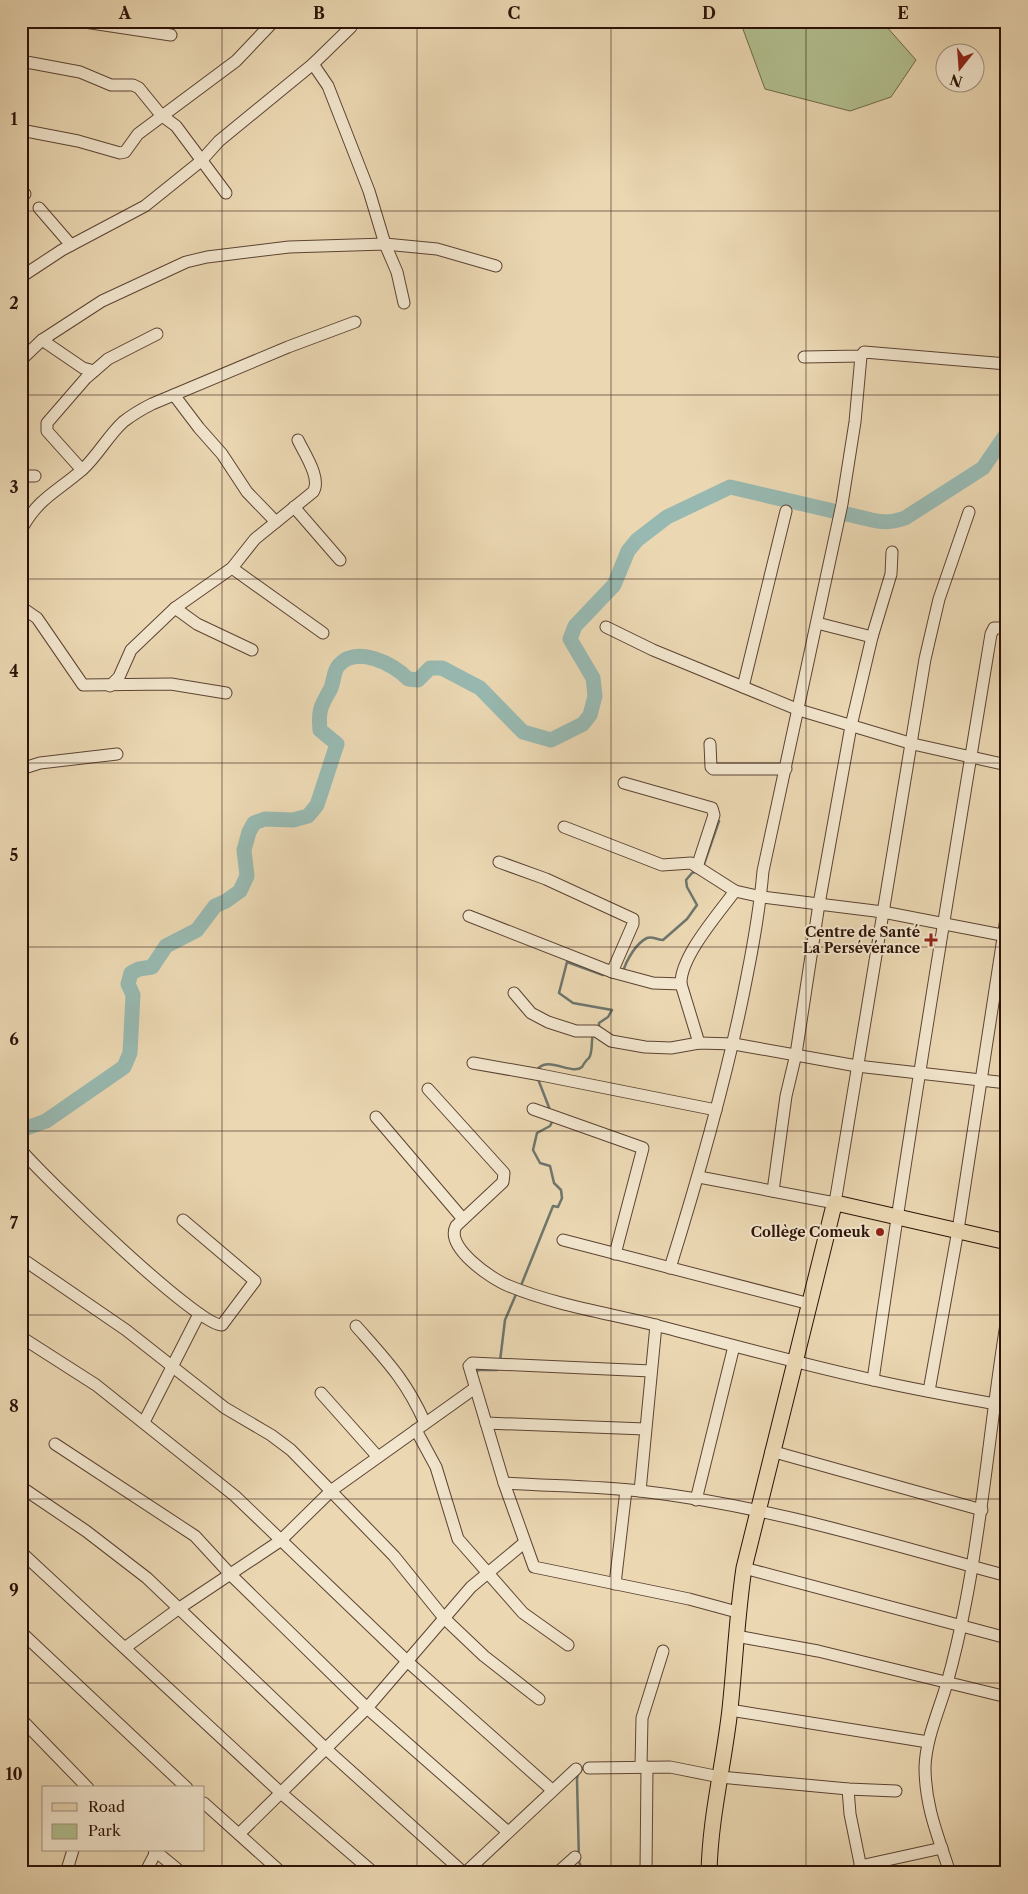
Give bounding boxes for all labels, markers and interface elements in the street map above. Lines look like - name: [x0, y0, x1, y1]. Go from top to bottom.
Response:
- text: A: [118, 3, 132, 23]
- text: B: [313, 3, 325, 23]
- text: C: [508, 3, 520, 23]
- text: D: [702, 3, 716, 23]
- text: E: [897, 3, 909, 23]
- north arrow: [936, 42, 986, 92]
- text: N: [948, 70, 965, 91]
- text: 1: [10, 109, 18, 129]
- text: 2: [9, 293, 19, 313]
- text: 3: [9, 477, 19, 497]
- text: 4: [9, 661, 19, 681]
- text: 5: [10, 845, 19, 865]
- place label: Centre de Santé La Persévérance: [803, 923, 920, 957]
- marker: Centre de Santé La Persévérance: [924, 933, 938, 947]
- text: 6: [9, 1029, 19, 1049]
- text: 7: [10, 1213, 19, 1233]
- place label: Collège Comeuk: [751, 1223, 871, 1241]
- marker: Collège Comeuk: [874, 1226, 886, 1238]
- text: 8: [9, 1396, 19, 1416]
- text: 9: [9, 1580, 19, 1600]
- text: 10: [5, 1764, 23, 1784]
- legend: [42, 1786, 205, 1852]
- text: Road: [88, 1797, 125, 1816]
- text: Park: [88, 1821, 122, 1840]

